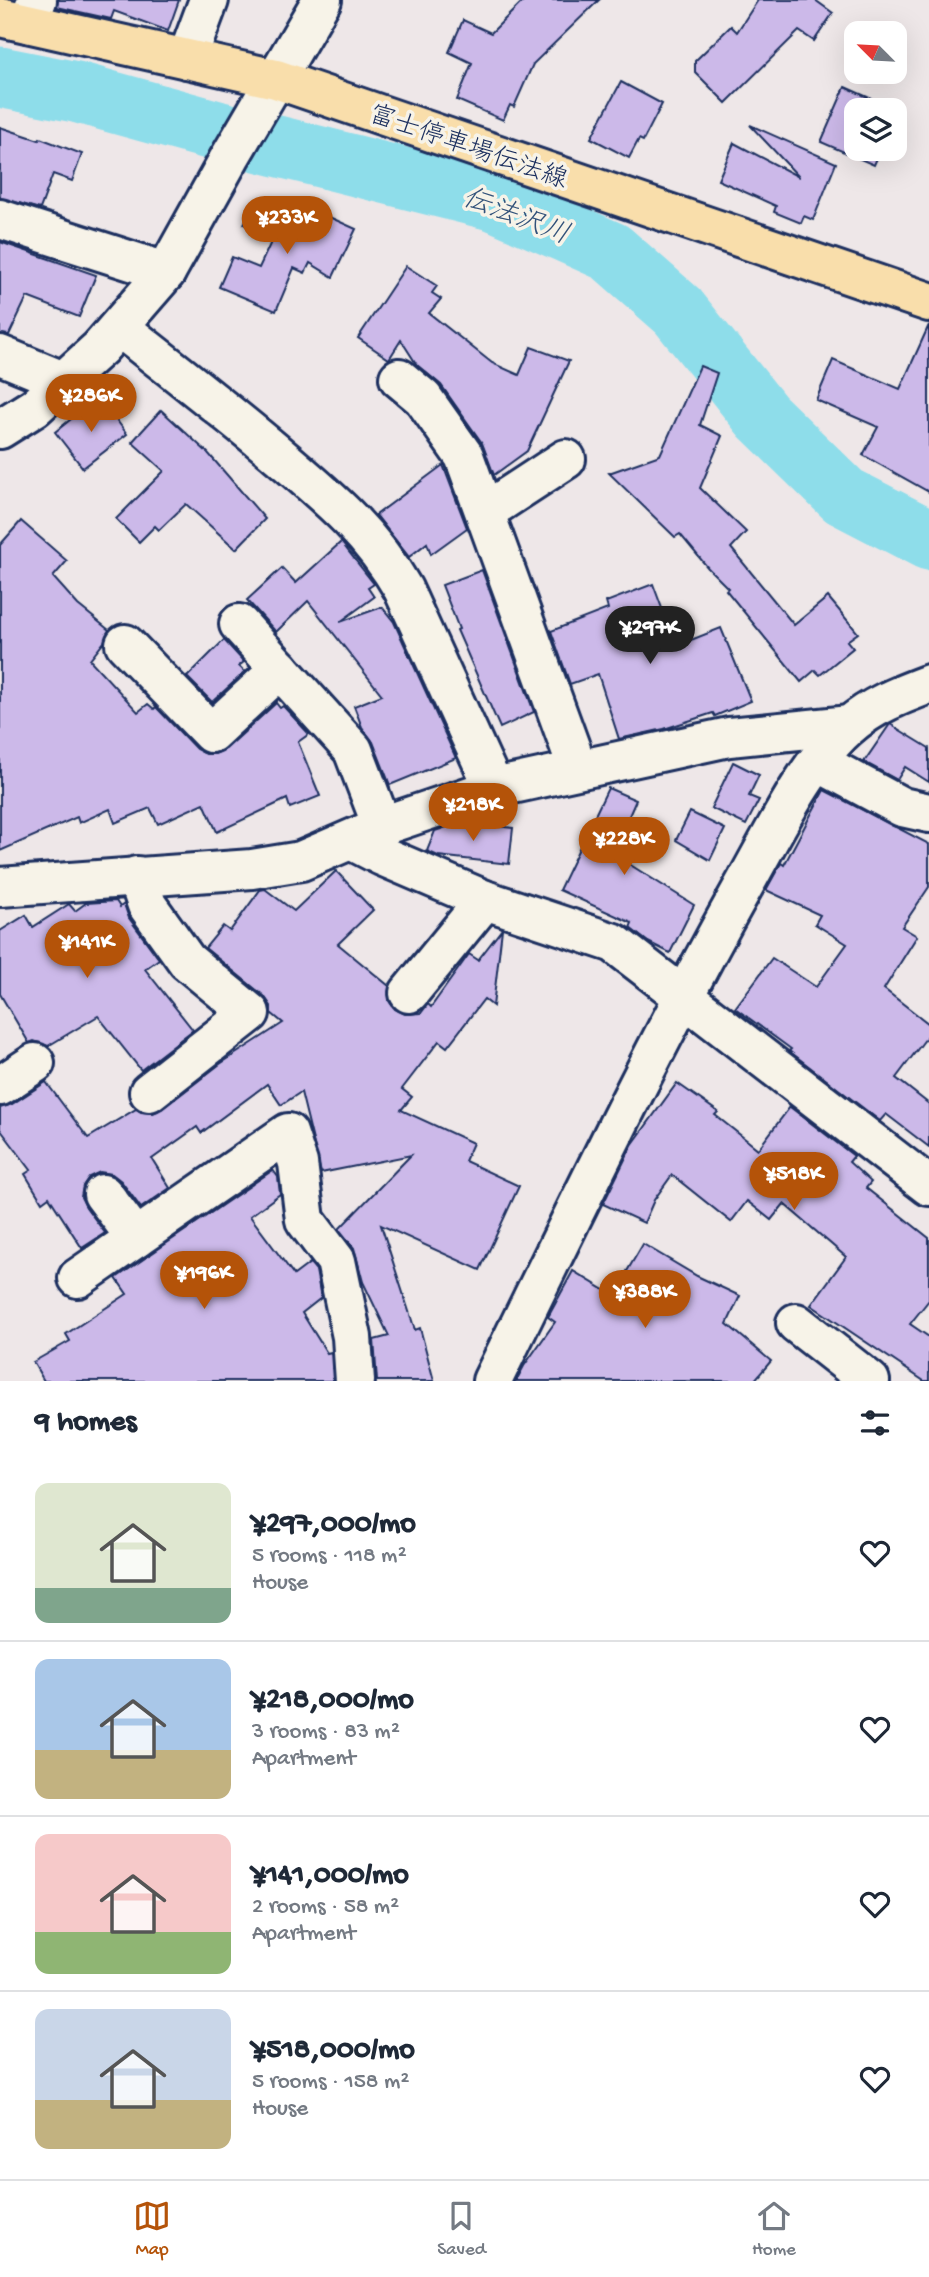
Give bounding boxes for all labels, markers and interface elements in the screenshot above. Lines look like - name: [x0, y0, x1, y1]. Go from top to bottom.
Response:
- north arrow: [844, 21, 906, 84]
- map controls: [844, 21, 907, 161]
- button: layers: [844, 98, 907, 161]
- street label: 富士停車場伝法線: [364, 99, 572, 198]
- water label: 伝法沢川: [457, 183, 574, 254]
- pin: ¥233K: [238, 196, 336, 256]
- text: ¥233K: [258, 205, 316, 232]
- pin: ¥286K: [42, 374, 140, 434]
- text: ¥286K: [62, 383, 120, 410]
- pin: ¥297K: [601, 606, 699, 666]
- text: ¥297K: [621, 615, 679, 642]
- pin: ¥218K: [424, 784, 522, 843]
- text: ¥218K: [445, 792, 501, 819]
- pin: ¥228K: [575, 818, 673, 877]
- text: ¥228K: [595, 826, 653, 853]
- pin: ¥141K: [38, 920, 136, 980]
- text: ¥141K: [61, 929, 113, 956]
- pin: ¥518K: [745, 1152, 843, 1212]
- text: ¥518K: [765, 1161, 823, 1188]
- pin: ¥196K: [155, 1252, 253, 1311]
- text: ¥196K: [176, 1260, 232, 1287]
- pin: ¥388K: [596, 1270, 694, 1330]
- text: ¥388K: [615, 1279, 675, 1306]
- icon: filters: [856, 1404, 894, 1442]
- text: 9 homes: [35, 1406, 137, 1441]
- text: ¥297,000/mo: [252, 1508, 416, 1543]
- icon: home: [91, 1511, 175, 1595]
- icon: heart: [856, 1534, 894, 1572]
- text: 5 rooms · 118 m²: [252, 1543, 407, 1570]
- text: House: [252, 1570, 308, 1597]
- text: ¥218,000/mo: [252, 1684, 414, 1719]
- icon: home: [91, 1687, 175, 1771]
- icon: heart: [856, 1710, 894, 1748]
- text: 3 rooms · 83 m²: [252, 1719, 400, 1746]
- text: Apartment: [252, 1746, 356, 1773]
- text: ¥141,000/mo: [252, 1859, 409, 1894]
- icon: home: [91, 1862, 175, 1946]
- icon: heart: [856, 1885, 894, 1923]
- text: 2 rooms · 58 m²: [252, 1894, 399, 1921]
- text: Apartment: [252, 1921, 356, 1948]
- text: ¥518,000/mo: [252, 2034, 415, 2069]
- icon: home: [91, 2037, 175, 2121]
- icon: heart: [856, 2060, 894, 2098]
- text: 5 rooms · 158 m²: [252, 2069, 409, 2096]
- text: House: [252, 2096, 308, 2123]
- tab: Map: [133, 2197, 171, 2262]
- tab: Saved: [437, 2197, 486, 2262]
- tab: Home: [752, 2197, 796, 2262]

